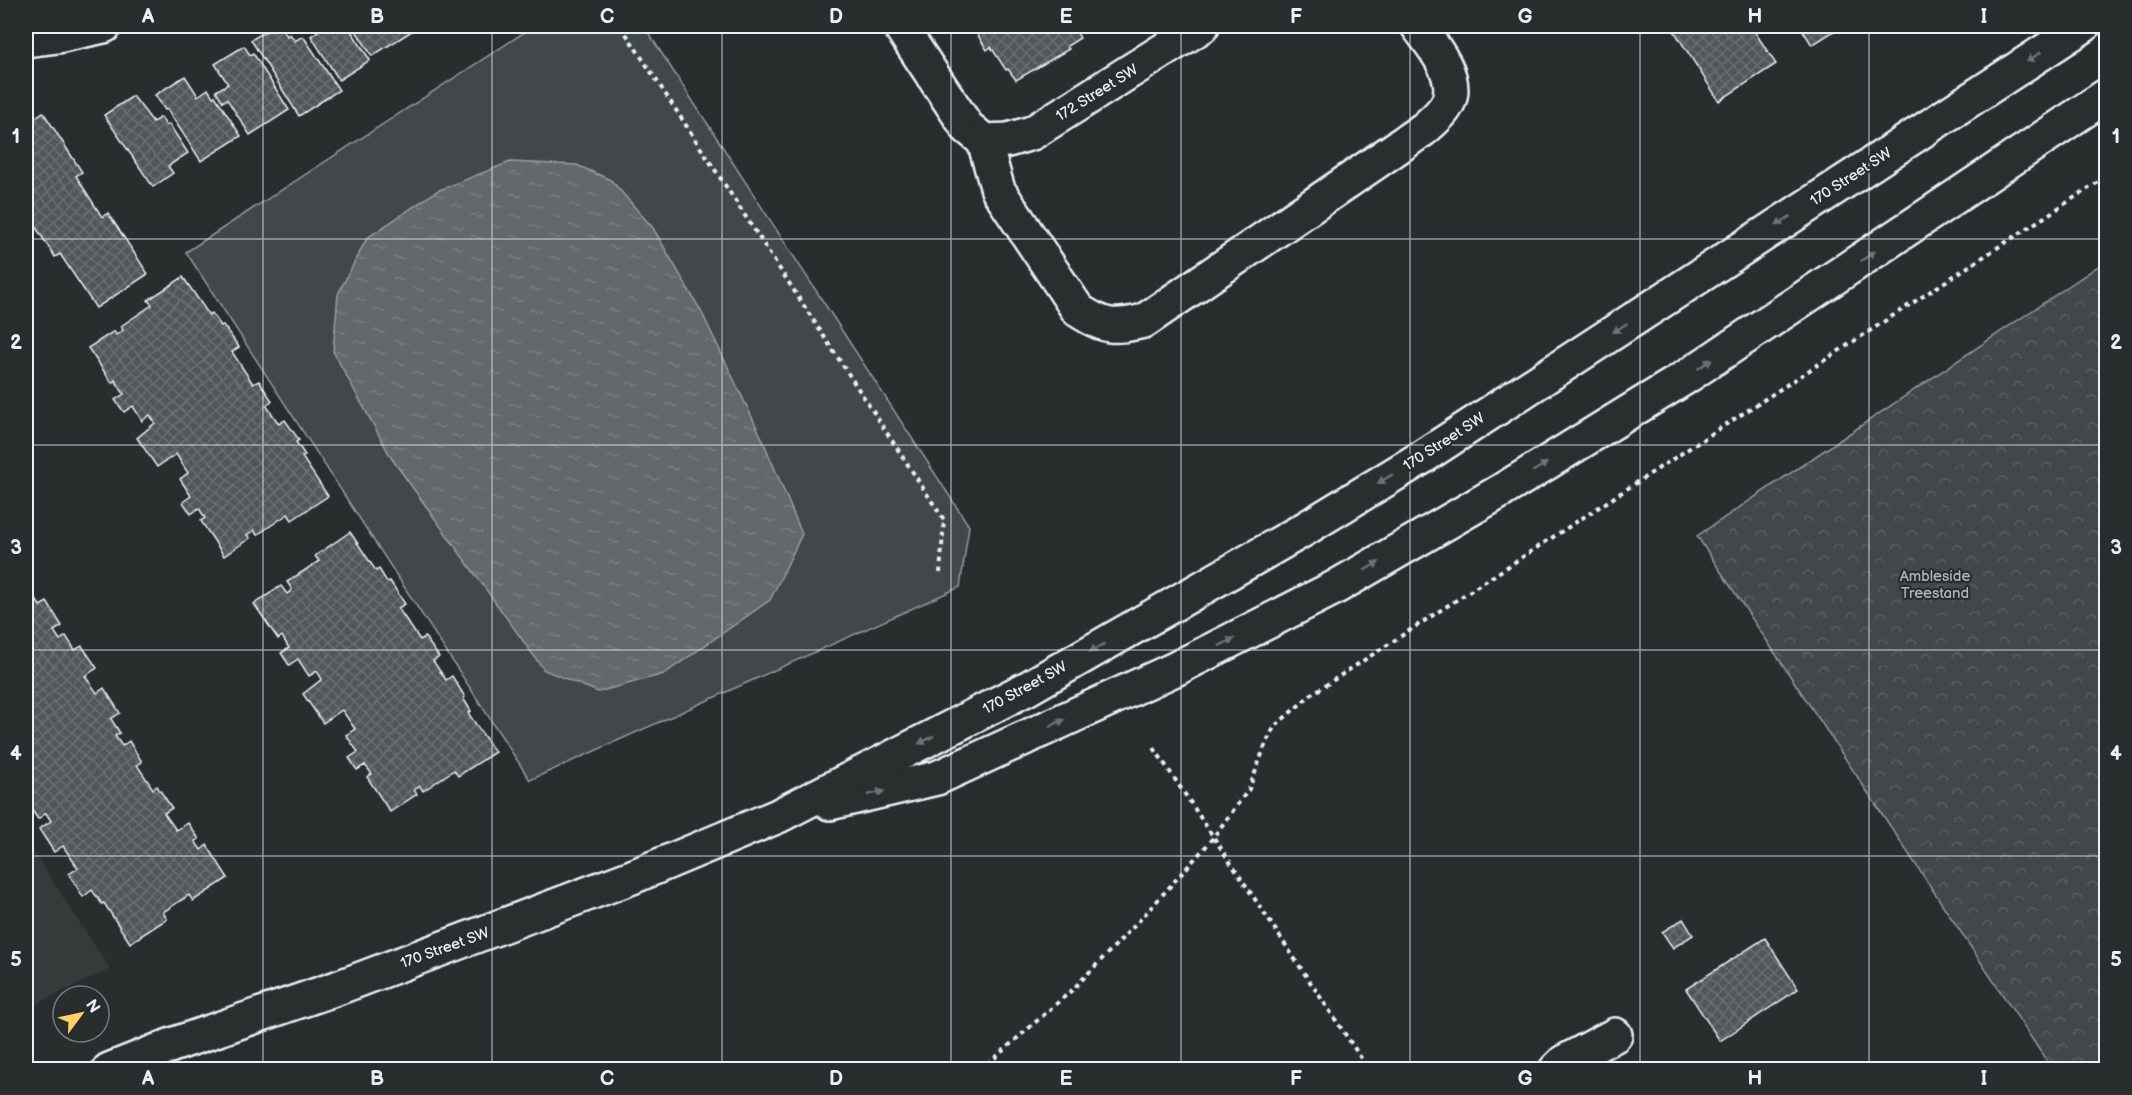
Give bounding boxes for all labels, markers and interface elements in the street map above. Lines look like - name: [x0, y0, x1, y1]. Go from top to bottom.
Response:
- text: A: [141, 5, 155, 29]
- text: B: [370, 5, 384, 29]
- text: C: [600, 5, 614, 29]
- text: D: [829, 5, 843, 29]
- text: E: [1060, 5, 1073, 29]
- text: F: [1290, 5, 1302, 29]
- text: G: [1518, 5, 1533, 29]
- text: H: [1748, 5, 1762, 29]
- text: I: [1981, 5, 1987, 29]
- one-way arrow: [2026, 52, 2042, 63]
- street label: 172 Street SW: [1052, 60, 1142, 126]
- text: 1: [12, 125, 20, 149]
- text: 1: [2112, 125, 2120, 149]
- street label: 170 Street SW: [1807, 143, 1896, 210]
- one-way arrow: [1775, 216, 1791, 227]
- one-way arrow: [1859, 250, 1876, 261]
- one-way arrow: [1612, 322, 1628, 333]
- text: 2: [10, 331, 22, 355]
- text: 2: [2110, 331, 2122, 355]
- one-way arrow: [1697, 358, 1713, 370]
- street label: 170 Street SW: [1400, 408, 1489, 475]
- one-way arrow: [1532, 462, 1548, 473]
- one-way arrow: [1377, 474, 1393, 485]
- text: 3: [10, 536, 22, 560]
- text: 3: [2110, 536, 2122, 560]
- one-way arrow: [1364, 561, 1381, 571]
- park label: Ambleside Treestand: [1900, 567, 1970, 603]
- one-way arrow: [1219, 638, 1236, 647]
- one-way arrow: [1089, 642, 1106, 652]
- street label: 170 Street SW: [980, 657, 1071, 719]
- one-way arrow: [1049, 718, 1067, 728]
- one-way arrow: [917, 735, 934, 745]
- text: 4: [10, 742, 22, 766]
- text: 4: [2110, 742, 2122, 766]
- one-way arrow: [867, 787, 885, 797]
- street label: 170 Street SW: [398, 923, 492, 973]
- text: 5: [10, 948, 22, 972]
- text: 5: [2110, 948, 2122, 972]
- north arrow: [51, 984, 111, 1044]
- text: N: [81, 996, 104, 1017]
- text: A: [141, 1067, 155, 1091]
- text: B: [370, 1067, 384, 1091]
- text: C: [600, 1067, 614, 1091]
- text: D: [829, 1067, 843, 1091]
- text: E: [1060, 1067, 1073, 1091]
- text: F: [1290, 1067, 1302, 1091]
- text: G: [1518, 1067, 1533, 1091]
- text: H: [1748, 1067, 1762, 1091]
- text: I: [1981, 1067, 1987, 1091]

